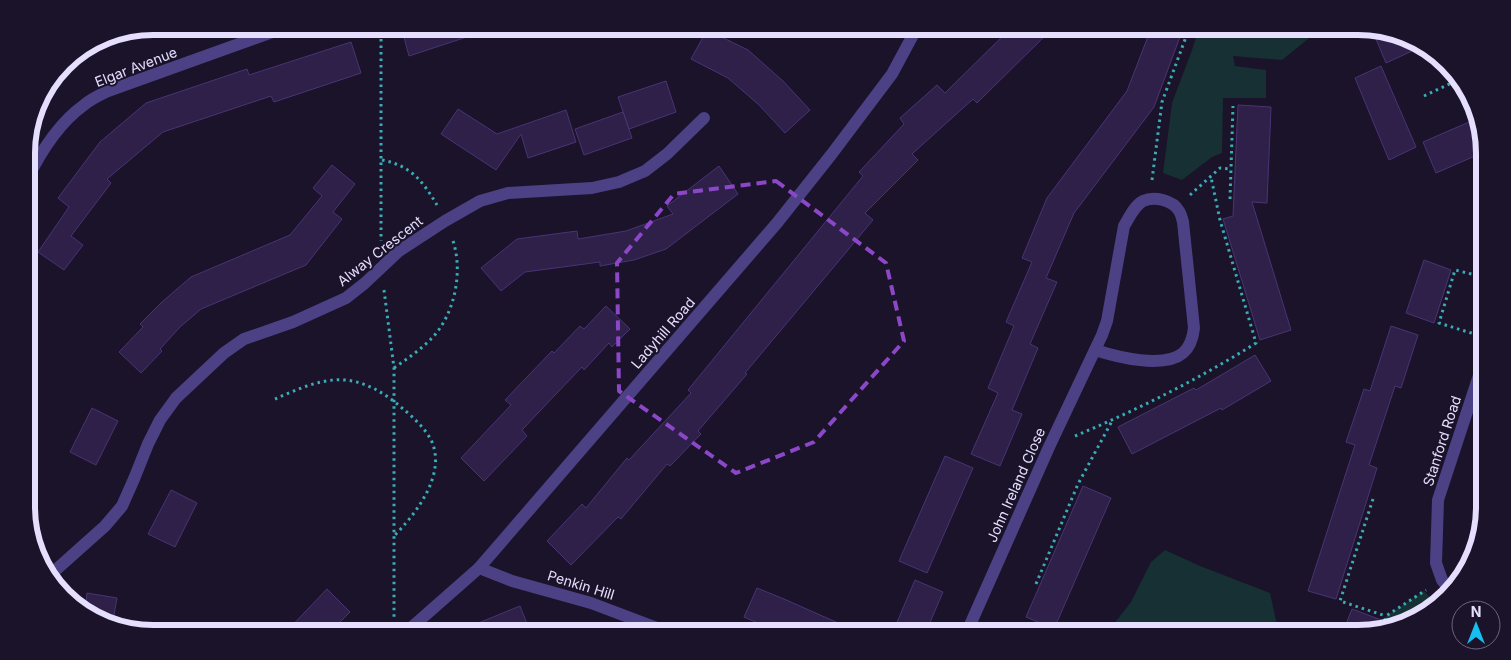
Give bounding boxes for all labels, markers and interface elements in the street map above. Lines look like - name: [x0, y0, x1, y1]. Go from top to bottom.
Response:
- street label: Elgar Avenue: [92, 43, 179, 90]
- street label: Alway Crescent: [334, 212, 426, 289]
- street label: Ladyhill Road: [627, 294, 698, 372]
- street label: Stanford Road: [1419, 393, 1464, 488]
- street label: John Ireland Close: [983, 425, 1048, 545]
- street label: Penkin Hill: [546, 566, 617, 603]
- north arrow: [1451, 600, 1501, 650]
- text: N: [1471, 603, 1481, 620]

